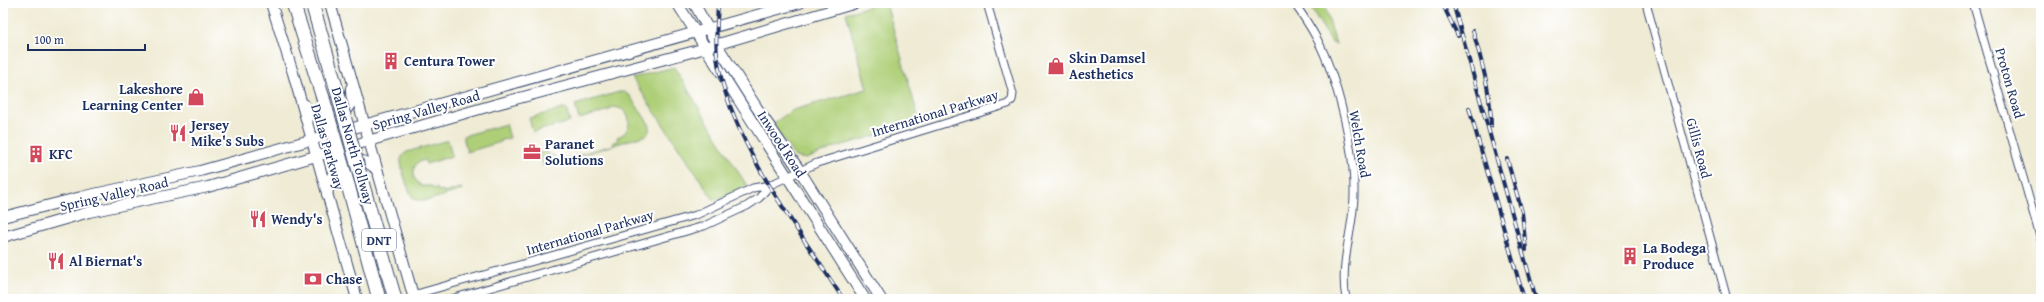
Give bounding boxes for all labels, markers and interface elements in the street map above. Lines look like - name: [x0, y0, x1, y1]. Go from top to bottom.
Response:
- scale bar: [28, 26, 145, 52]
- text: 100 m: [34, 31, 64, 48]
- street label: Proton Road: [1990, 45, 2030, 121]
- place label: Skin Damsel Aesthetics: [1069, 48, 1146, 84]
- building icon: Centura Tower: [381, 51, 401, 71]
- place label: Centura Tower: [404, 51, 496, 71]
- shop icon: Skin Damsel Aesthetics: [1046, 56, 1066, 76]
- place label: Lakeshore Learning Center: [82, 79, 184, 115]
- street label: International Parkway: [869, 84, 1001, 142]
- street label: Dallas North Tollway: [327, 85, 379, 207]
- street label: Spring Valley Road: [370, 85, 482, 135]
- shop icon: Lakeshore Learning Center: [186, 87, 206, 107]
- street label: Dallas Parkway: [306, 102, 350, 192]
- street label: Inwood Road: [753, 107, 811, 182]
- street label: Welch Road: [1344, 109, 1376, 180]
- place label: Jersey Mike's Subs: [189, 115, 264, 151]
- street label: Gillis Road: [1681, 116, 1717, 181]
- restaurant icon: Jersey Mike's Subs: [168, 123, 188, 143]
- place label: Paranet Solutions: [545, 134, 604, 170]
- office icon: Paranet Solutions: [522, 142, 542, 162]
- building icon: KFC: [26, 144, 46, 164]
- place label: KFC: [49, 144, 73, 164]
- street label: Spring Valley Road: [58, 172, 171, 216]
- street label: International Parkway: [524, 204, 656, 260]
- restaurant icon: Wendy's: [248, 209, 268, 229]
- place label: Wendy's: [271, 209, 323, 229]
- road number: DNT: [362, 229, 396, 251]
- place label: La Bodega Produce: [1643, 238, 1707, 274]
- building icon: La Bodega Produce: [1620, 246, 1640, 266]
- restaurant icon: Al Biernat's: [46, 251, 66, 271]
- place label: Al Biernat's: [69, 251, 142, 271]
- bank icon: Chase: [303, 269, 323, 289]
- place label: Chase: [326, 269, 362, 289]

